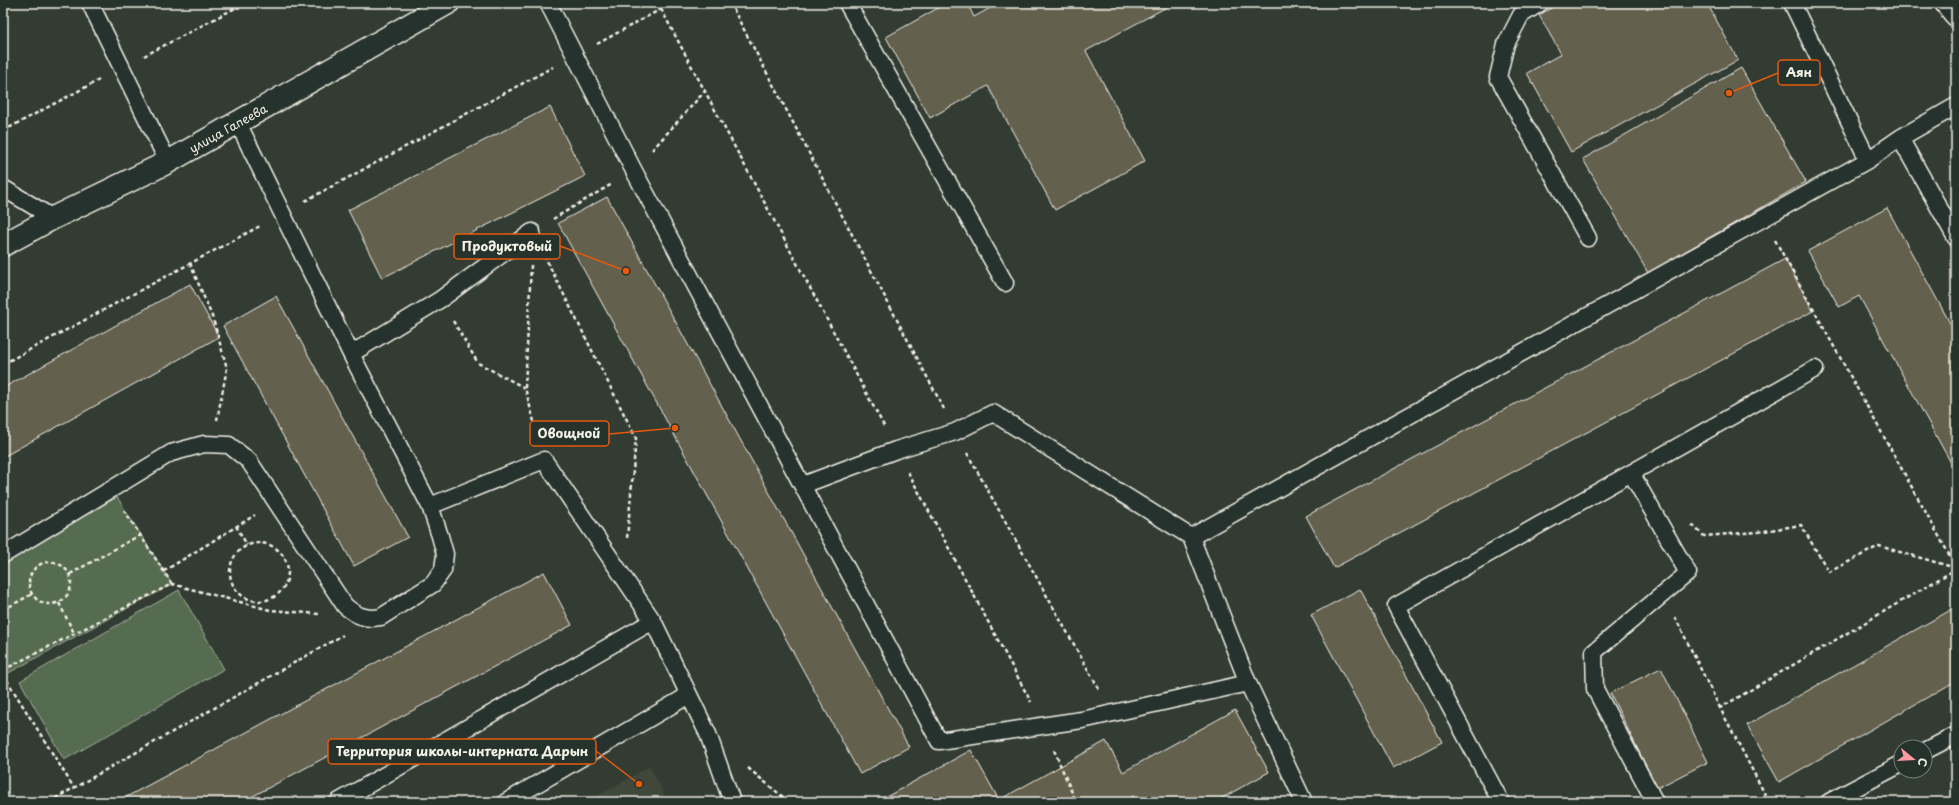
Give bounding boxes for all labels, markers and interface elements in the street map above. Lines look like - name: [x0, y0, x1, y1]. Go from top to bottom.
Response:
- callout: Аян: [1778, 60, 1820, 85]
- text: Аян: [1786, 62, 1812, 81]
- street label: улица Гапеева: [186, 99, 271, 157]
- callout: Продуктовый: [454, 234, 560, 259]
- text: Продуктовый: [462, 236, 552, 255]
- callout: Овощной: [530, 421, 609, 446]
- text: Овощной: [538, 423, 600, 442]
- callout: Территория школы-интерната Дарын: [328, 739, 596, 764]
- north arrow: [1893, 739, 1933, 779]
- text: Территория школы-интерната Дарын: [336, 741, 588, 760]
- text: С: [1914, 756, 1932, 769]

